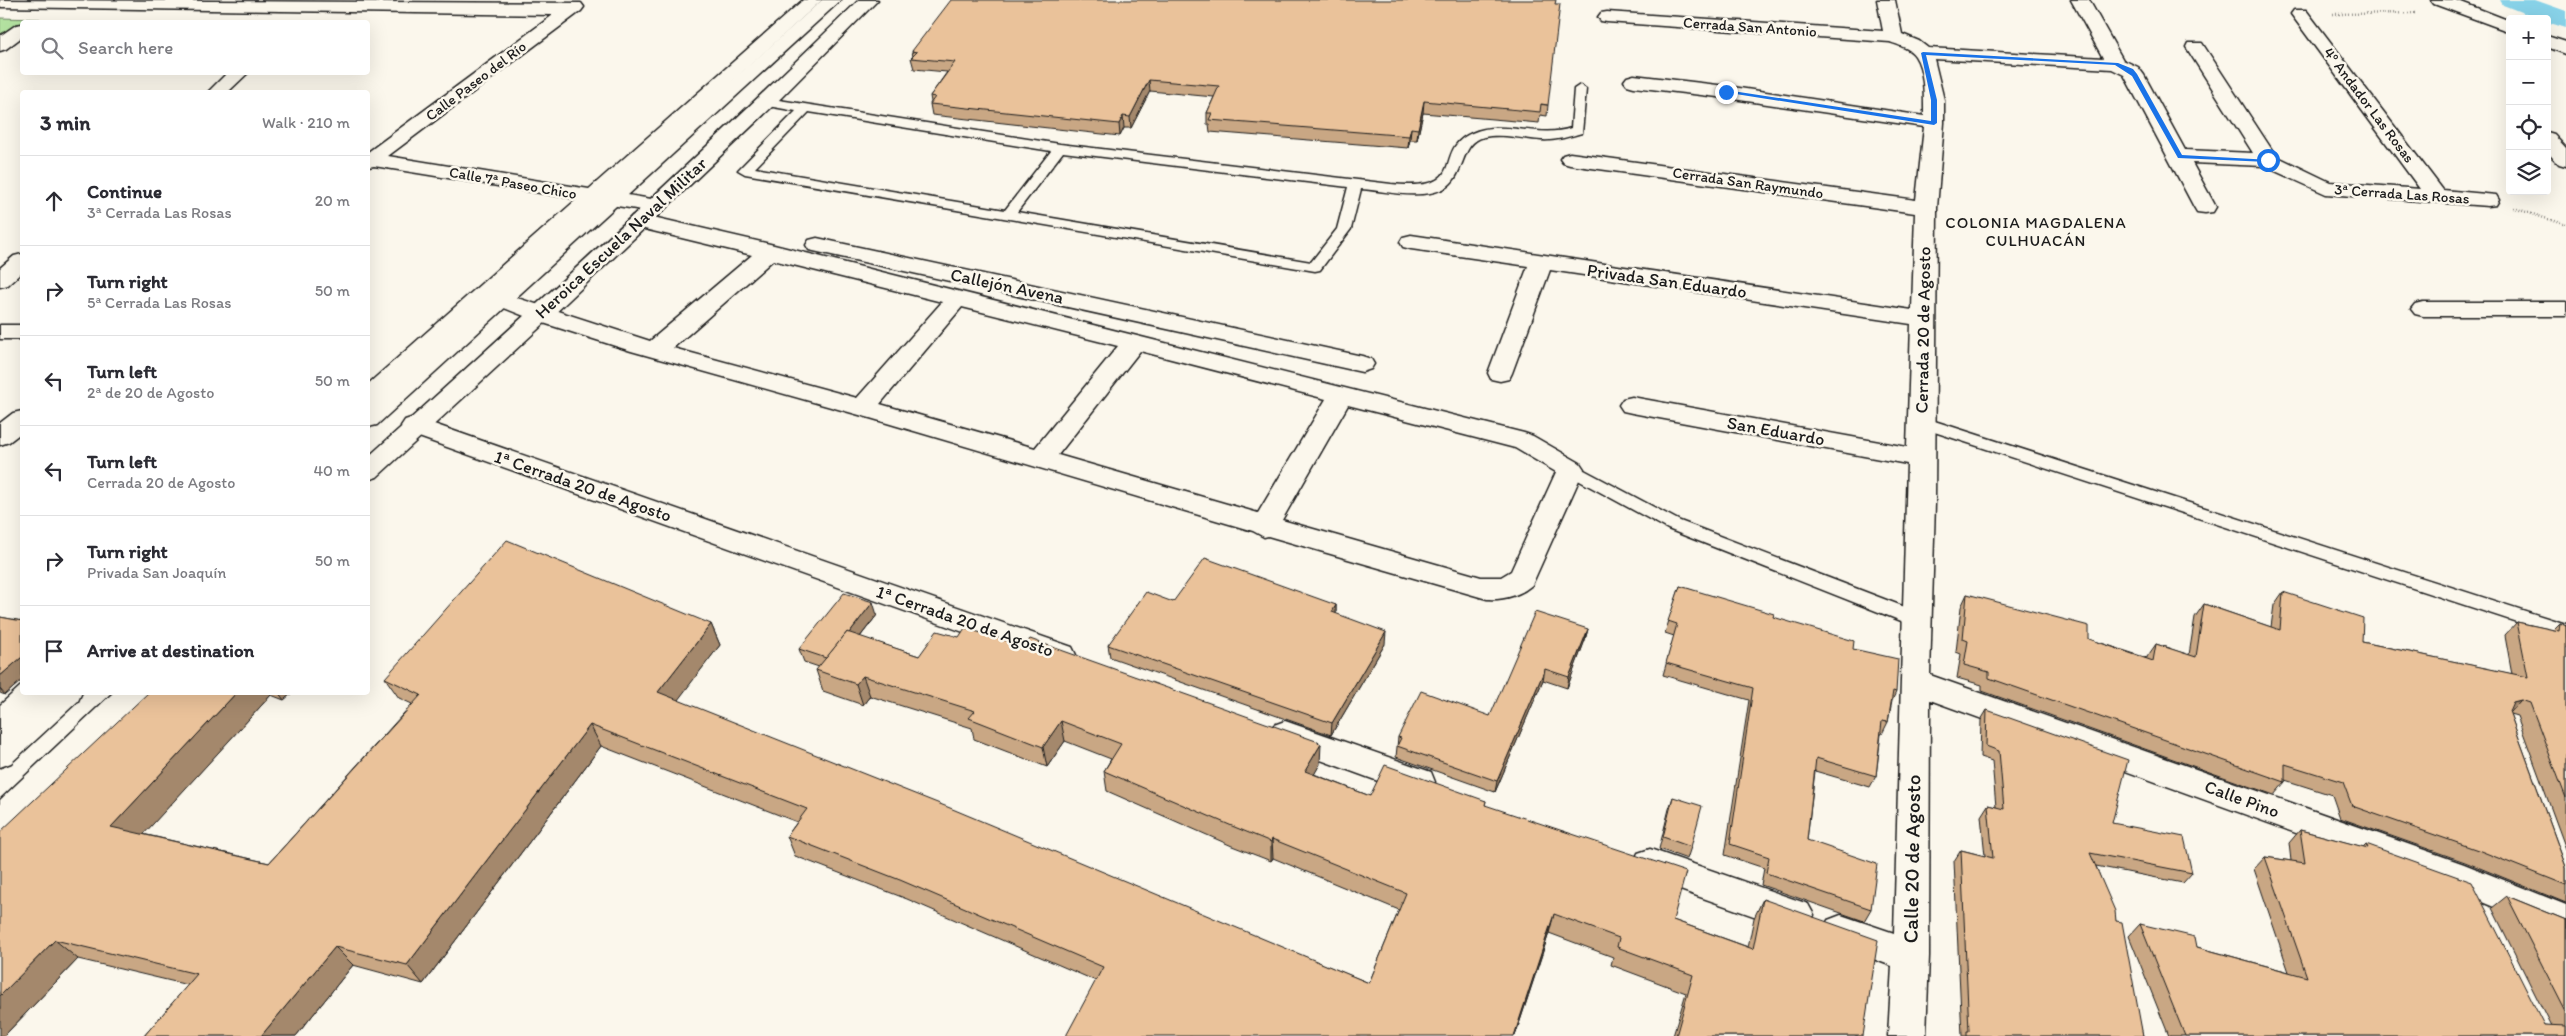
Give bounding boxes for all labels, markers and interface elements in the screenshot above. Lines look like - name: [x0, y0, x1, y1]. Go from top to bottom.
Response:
- street label: Cerrada San Antonio: [1683, 13, 1817, 41]
- map controls: [2506, 15, 2551, 195]
- button: +: [2506, 15, 2551, 60]
- search box: [20, 20, 370, 75]
- icon: search: [38, 34, 66, 62]
- text: Search here: [78, 36, 173, 59]
- street label: Calle Paseo del Río: [422, 37, 530, 125]
- street label: 4º Andador Las Rosas: [2320, 44, 2418, 167]
- button: −: [2506, 60, 2551, 105]
- route end: [1715, 81, 1738, 104]
- button: locate: [2506, 105, 2551, 150]
- text: 3 min: [40, 110, 90, 135]
- text: Walk · 210 m: [262, 113, 350, 132]
- route start: [2257, 149, 2280, 172]
- button: layers: [2506, 150, 2551, 195]
- street label: Heroica Escuela Naval Militar: [531, 152, 712, 323]
- street label: Calle 7ª Paseo Chico: [448, 163, 578, 203]
- street label: Cerrada San Raymundo: [1671, 164, 1825, 202]
- text: Continue: [87, 180, 162, 203]
- street label: 3ª Cerrada Las Rosas: [2334, 180, 2471, 208]
- icon: ahead: [40, 187, 68, 215]
- text: 20 m: [315, 191, 350, 210]
- text: 3ª Cerrada Las Rosas: [87, 203, 232, 222]
- district label: COLONIA MAGDALENA CULHUACÁN: [1945, 213, 2127, 250]
- street label: Cerrada 20 de Agosto: [1911, 246, 1935, 414]
- street label: Privada San Eduardo: [1586, 259, 1748, 303]
- street label: Callejón Avena: [948, 263, 1066, 309]
- text: Turn right: [87, 270, 168, 293]
- icon: right: [40, 277, 68, 305]
- text: 50 m: [315, 281, 350, 300]
- text: 5ª Cerrada Las Rosas: [87, 293, 231, 312]
- text: Turn left: [87, 360, 157, 383]
- icon: left: [40, 367, 68, 395]
- text: 50 m: [315, 371, 350, 390]
- text: 2ª de 20 de Agosto: [87, 383, 214, 402]
- street label: San Eduardo: [1725, 412, 1827, 450]
- street label: 1ª Cerrada 20 de Agosto: [491, 445, 675, 527]
- text: Turn left: [87, 450, 157, 473]
- icon: left: [40, 457, 68, 485]
- text: 40 m: [313, 461, 350, 480]
- text: Cerrada 20 de Agosto: [87, 473, 235, 492]
- text: Turn right: [87, 540, 168, 563]
- icon: right: [40, 547, 68, 575]
- text: 50 m: [315, 551, 350, 570]
- text: Privada San Joaquín: [87, 563, 226, 582]
- street label: 1ª Cerrada 20 de Agosto: [873, 580, 1057, 662]
- icon: arrive: [40, 637, 68, 665]
- text: Arrive at destination: [87, 639, 254, 662]
- street label: Calle 20 de Agosto: [1898, 774, 1925, 944]
- street label: Calle Pino: [2202, 775, 2282, 823]

